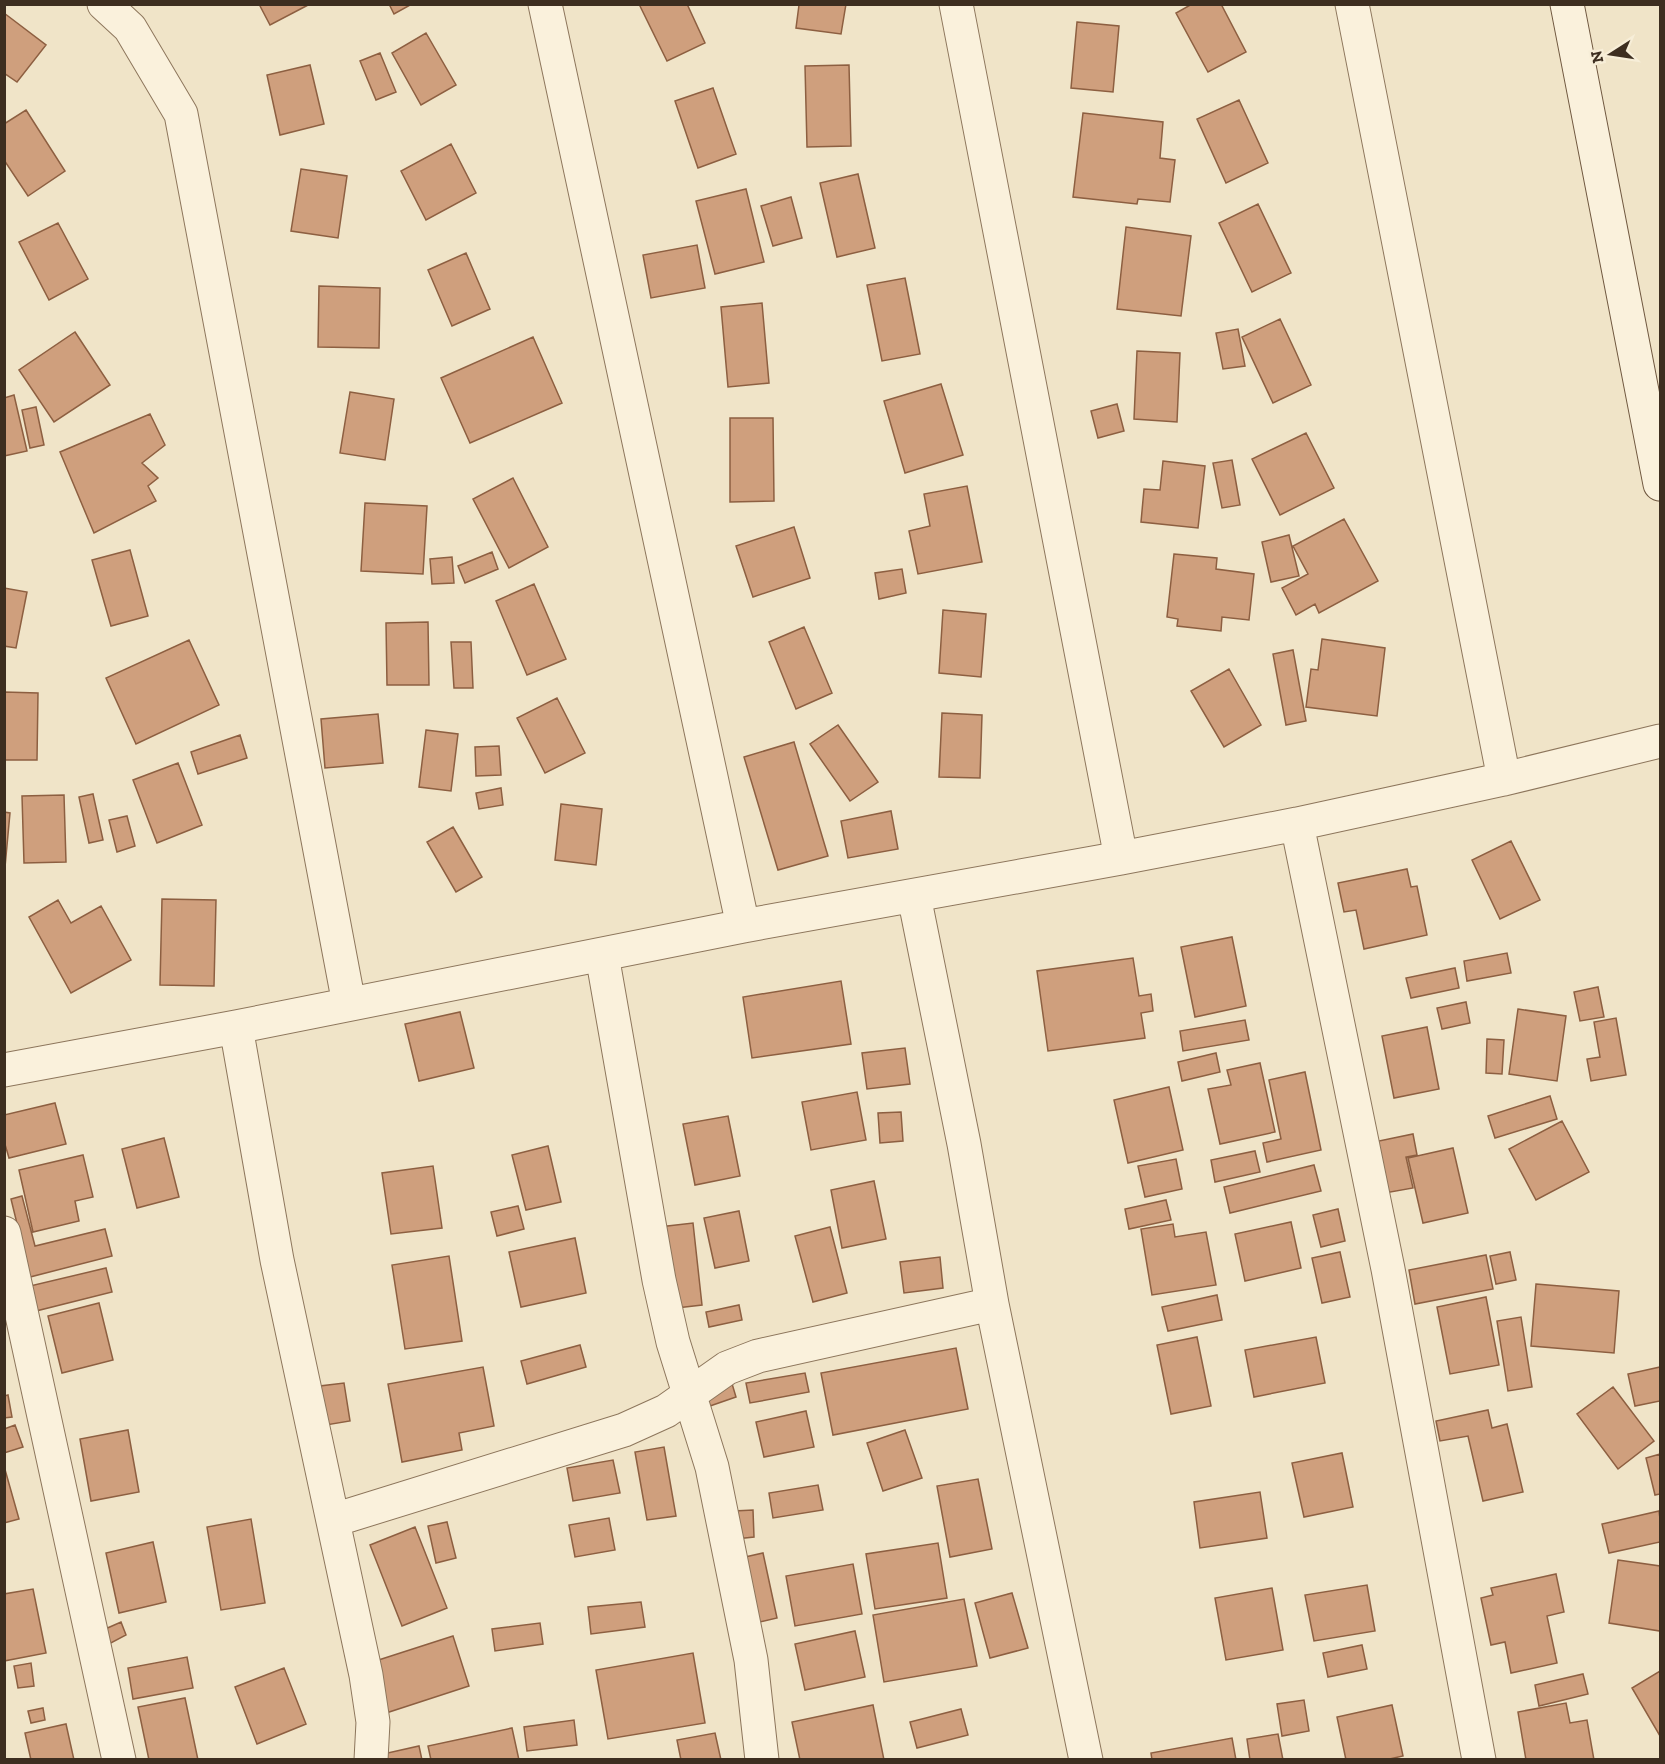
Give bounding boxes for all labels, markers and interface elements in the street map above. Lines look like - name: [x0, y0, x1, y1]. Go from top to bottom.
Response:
- north arrow: [1581, 24, 1641, 84]
- text: N: [1586, 49, 1607, 65]

